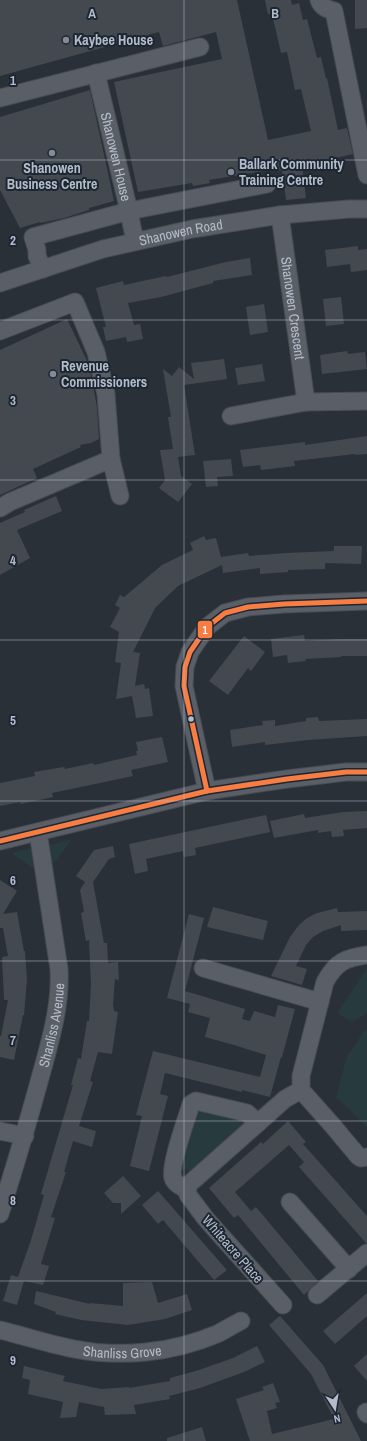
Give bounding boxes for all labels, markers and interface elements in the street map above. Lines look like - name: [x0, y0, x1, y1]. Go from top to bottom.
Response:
- text: A: [88, 5, 96, 22]
- text: B: [271, 5, 279, 22]
- place label: Kaybee House: [74, 31, 153, 49]
- marker: Kaybee House: [61, 35, 71, 45]
- text: 1: [10, 72, 16, 89]
- street label: Shanowen House: [97, 110, 135, 203]
- marker: Shanowen Business Centre: [47, 148, 57, 158]
- place label: Ballark Community Training Centre: [239, 155, 344, 189]
- place label: Shanowen Business Centre: [7, 159, 97, 193]
- marker: Ballark Community Training Centre: [226, 167, 236, 177]
- street label: Shanowen Road: [137, 215, 224, 250]
- text: 2: [10, 232, 16, 249]
- street label: Shanowen Crescent: [277, 256, 309, 361]
- place label: Revenue Commissioners: [61, 357, 147, 391]
- marker: Revenue Commissioners: [48, 369, 58, 379]
- text: 3: [10, 392, 16, 409]
- text: 4: [10, 552, 16, 569]
- line badge: 1: [197, 620, 213, 639]
- text: 1: [202, 623, 208, 637]
- text: 5: [10, 712, 16, 729]
- unlabelled marker: [186, 714, 196, 724]
- text: 6: [10, 872, 16, 889]
- street label: Shanliss Avenue: [34, 983, 68, 1069]
- text: 7: [10, 1032, 16, 1049]
- text: 8: [10, 1192, 16, 1209]
- street label: Whiteacre Place: [199, 1211, 267, 1287]
- street label: Shanliss Grove: [82, 1341, 163, 1362]
- text: 9: [10, 1352, 16, 1369]
- north arrow: [315, 1389, 355, 1429]
- text: N: [332, 1411, 342, 1426]

